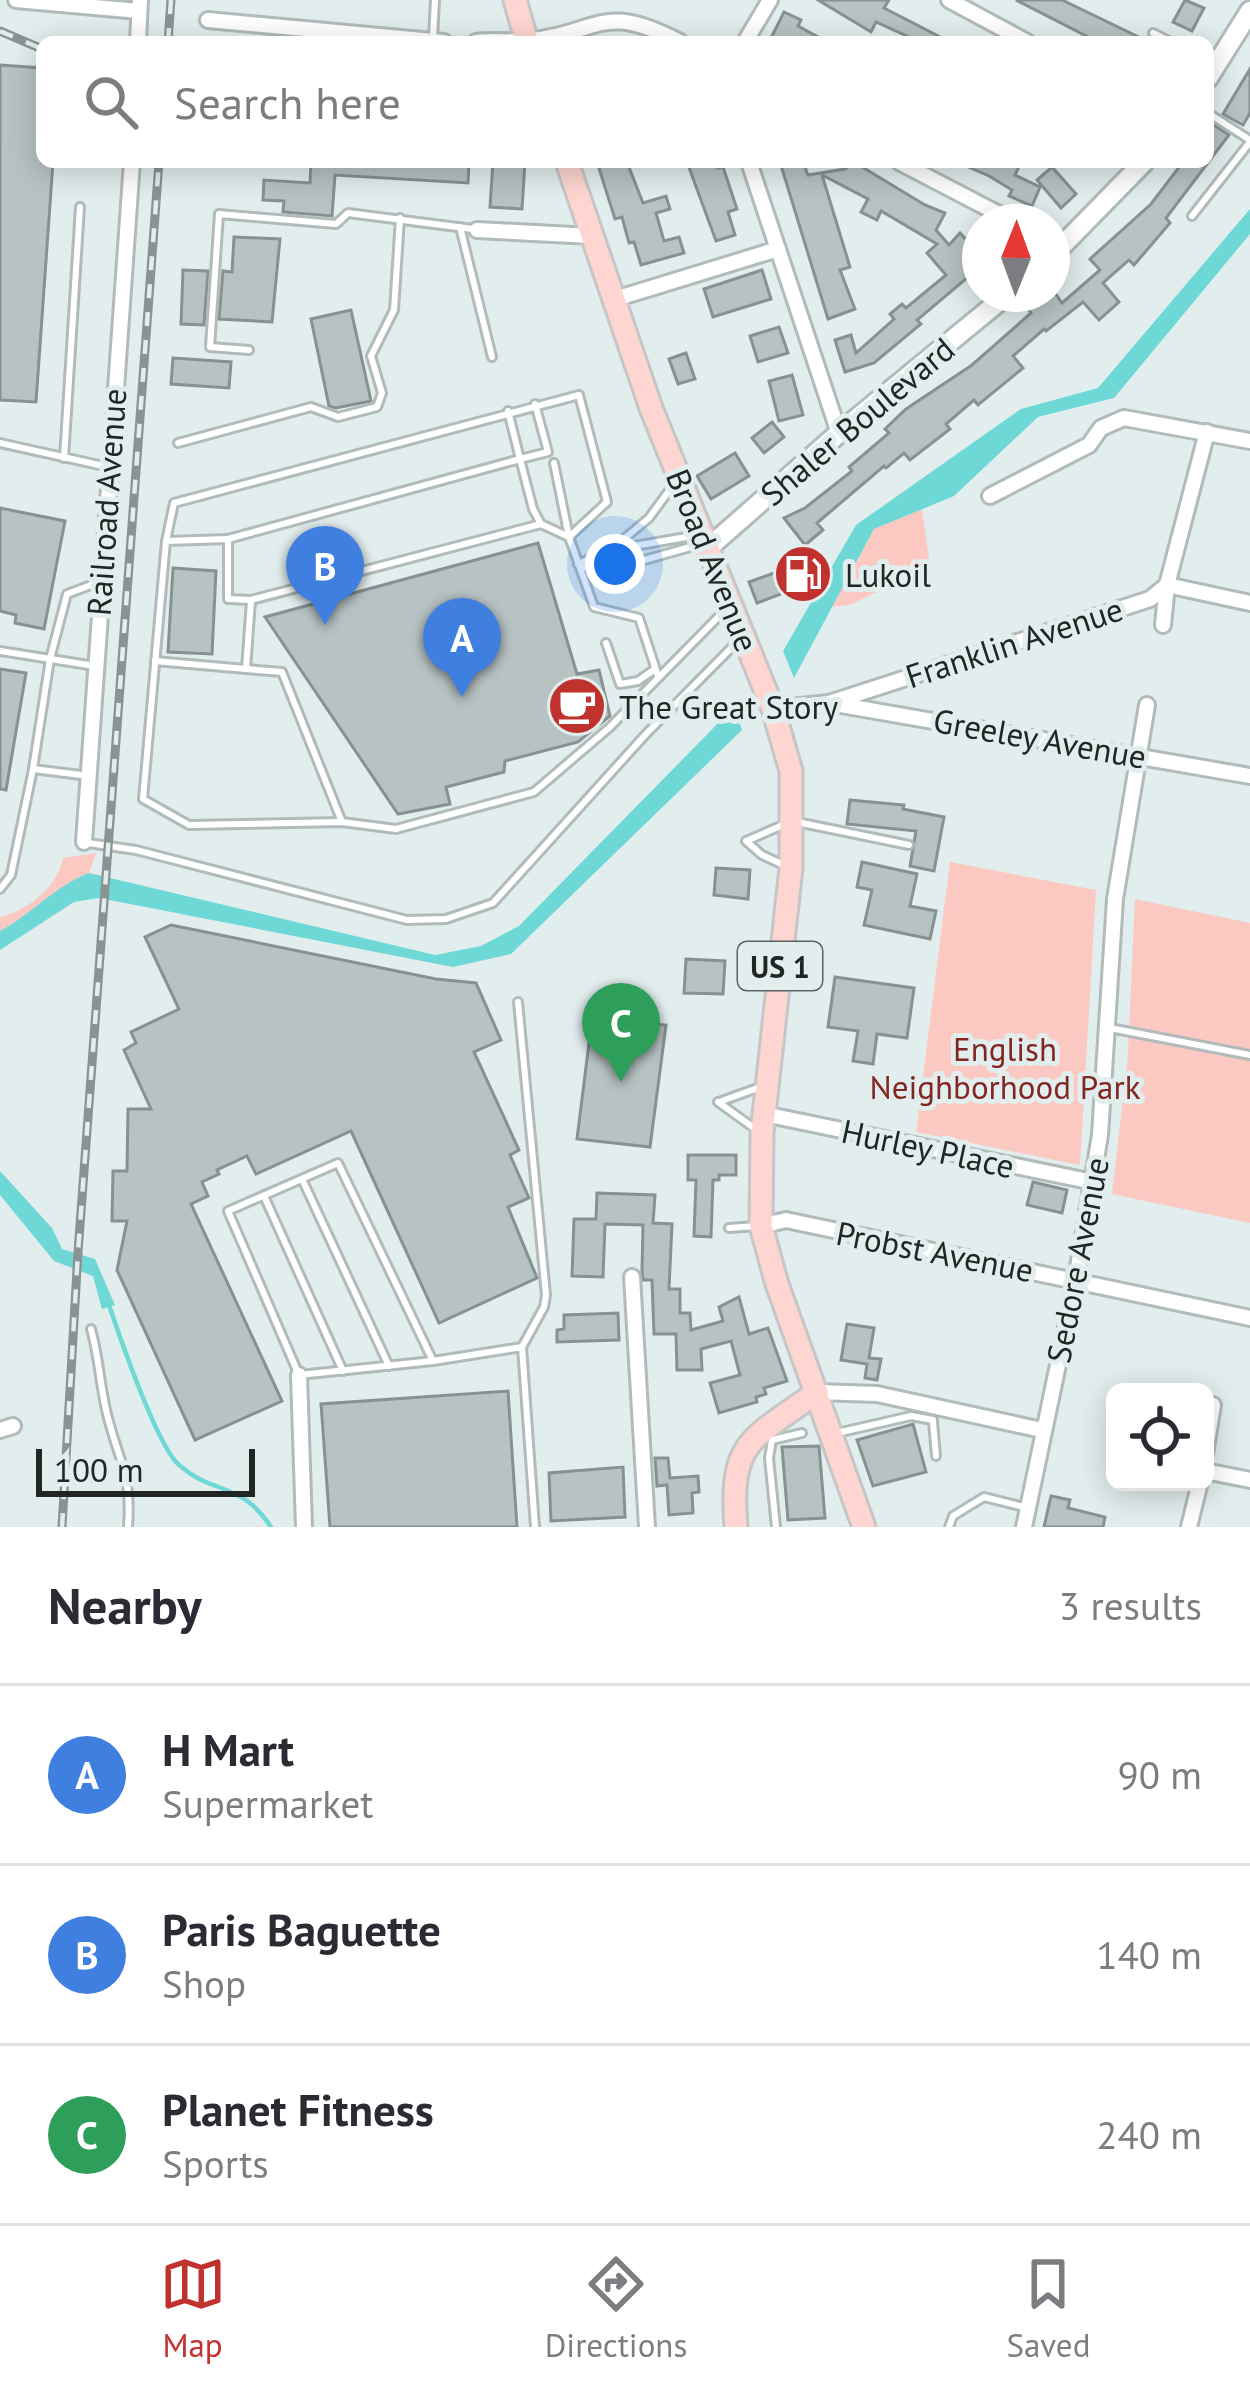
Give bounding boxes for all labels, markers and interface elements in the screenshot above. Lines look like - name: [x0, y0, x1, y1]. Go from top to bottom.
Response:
- search box: [36, 36, 1214, 168]
- icon: search: [78, 69, 144, 135]
- text: Search here: [174, 73, 401, 131]
- north arrow: [962, 204, 1070, 312]
- street label: Shaler Boulevard: [751, 327, 963, 515]
- street label: Railroad Avenue: [77, 387, 135, 617]
- street label: Broad Avenue: [657, 462, 769, 658]
- pin: B: [286, 526, 364, 625]
- your location: [585, 534, 645, 594]
- fuel station icon: Lukoil: [772, 543, 834, 605]
- place label: Lukoil: [845, 553, 931, 596]
- street label: Franklin Avenue: [900, 587, 1128, 697]
- pin: A: [423, 598, 501, 697]
- cafe icon: The Great Story: [546, 675, 608, 737]
- place label: The Great Story: [619, 685, 839, 728]
- street label: Greeley Avenue: [930, 698, 1150, 778]
- road number: US 1: [738, 942, 822, 990]
- pin: C: [582, 983, 660, 1082]
- park label: English Neighborhood Park: [870, 1027, 1141, 1108]
- street label: Hurley Place: [838, 1109, 1018, 1187]
- street label: Sedore Avenue: [1036, 1154, 1118, 1366]
- street label: Probst Avenue: [833, 1211, 1037, 1291]
- map controls: [1106, 1383, 1214, 1491]
- button: locate: [1106, 1383, 1214, 1491]
- scale bar: [36, 1443, 255, 1496]
- text: 100 m: [54, 1448, 144, 1491]
- text: Nearby: [48, 1572, 202, 1638]
- text: 3 results: [1059, 1580, 1202, 1631]
- text: H Mart: [162, 1720, 294, 1778]
- text: A: [75, 1749, 99, 1800]
- text: 90 m: [1117, 1749, 1202, 1800]
- text: Supermarket: [162, 1778, 373, 1829]
- text: Paris Baguette: [162, 1900, 441, 1958]
- text: B: [75, 1929, 99, 1980]
- text: 140 m: [1096, 1929, 1202, 1980]
- text: Shop: [162, 1958, 246, 2009]
- text: Planet Fitness: [162, 2080, 434, 2138]
- text: C: [76, 2109, 98, 2160]
- text: 240 m: [1096, 2109, 1202, 2160]
- text: Sports: [162, 2138, 269, 2189]
- tab: Map: [160, 2251, 226, 2366]
- tab: Directions: [545, 2251, 687, 2366]
- tab: Saved: [1006, 2251, 1090, 2366]

